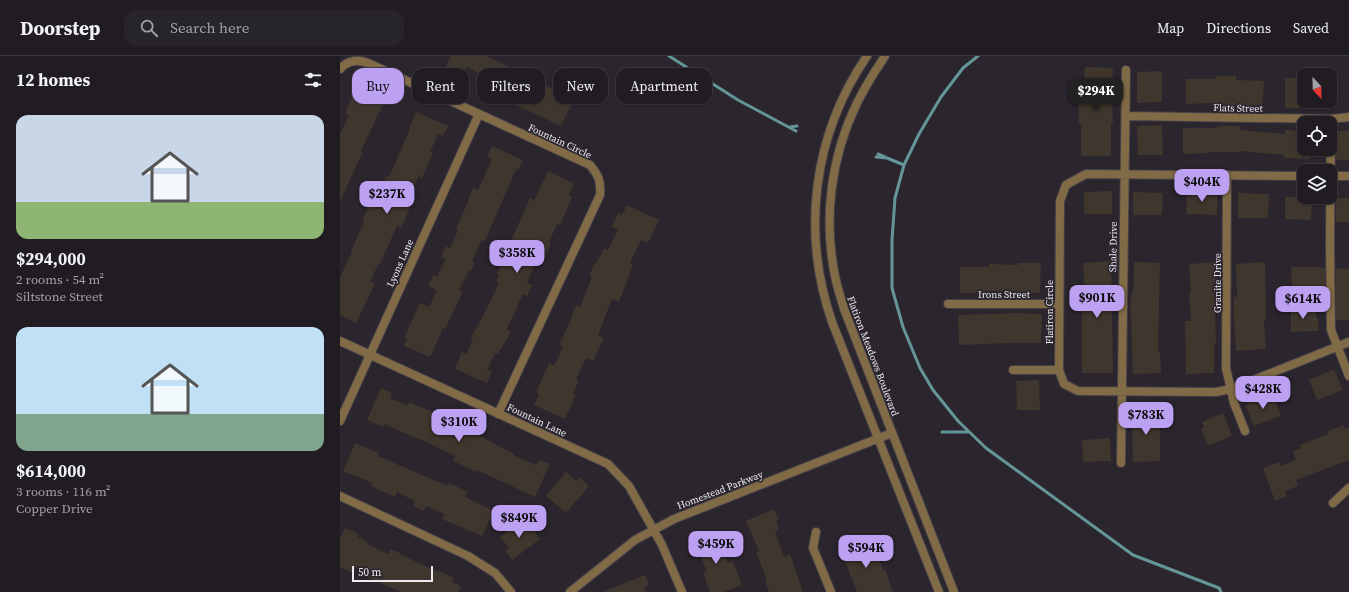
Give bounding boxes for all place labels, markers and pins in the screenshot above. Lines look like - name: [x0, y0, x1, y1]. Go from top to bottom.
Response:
- pin: $294K: [1068, 78, 1124, 112]
- pin: $404K: [1174, 169, 1230, 203]
- pin: $237K: [359, 181, 415, 215]
- pin: $358K: [489, 240, 545, 274]
- pin: $901K: [1069, 285, 1125, 319]
- pin: $614K: [1275, 286, 1331, 320]
- pin: $428K: [1235, 376, 1291, 410]
- pin: $783K: [1118, 402, 1174, 436]
- pin: $310K: [431, 409, 487, 443]
- pin: $849K: [491, 505, 547, 539]
- pin: $459K: [688, 531, 744, 565]
- pin: $594K: [838, 535, 894, 569]

